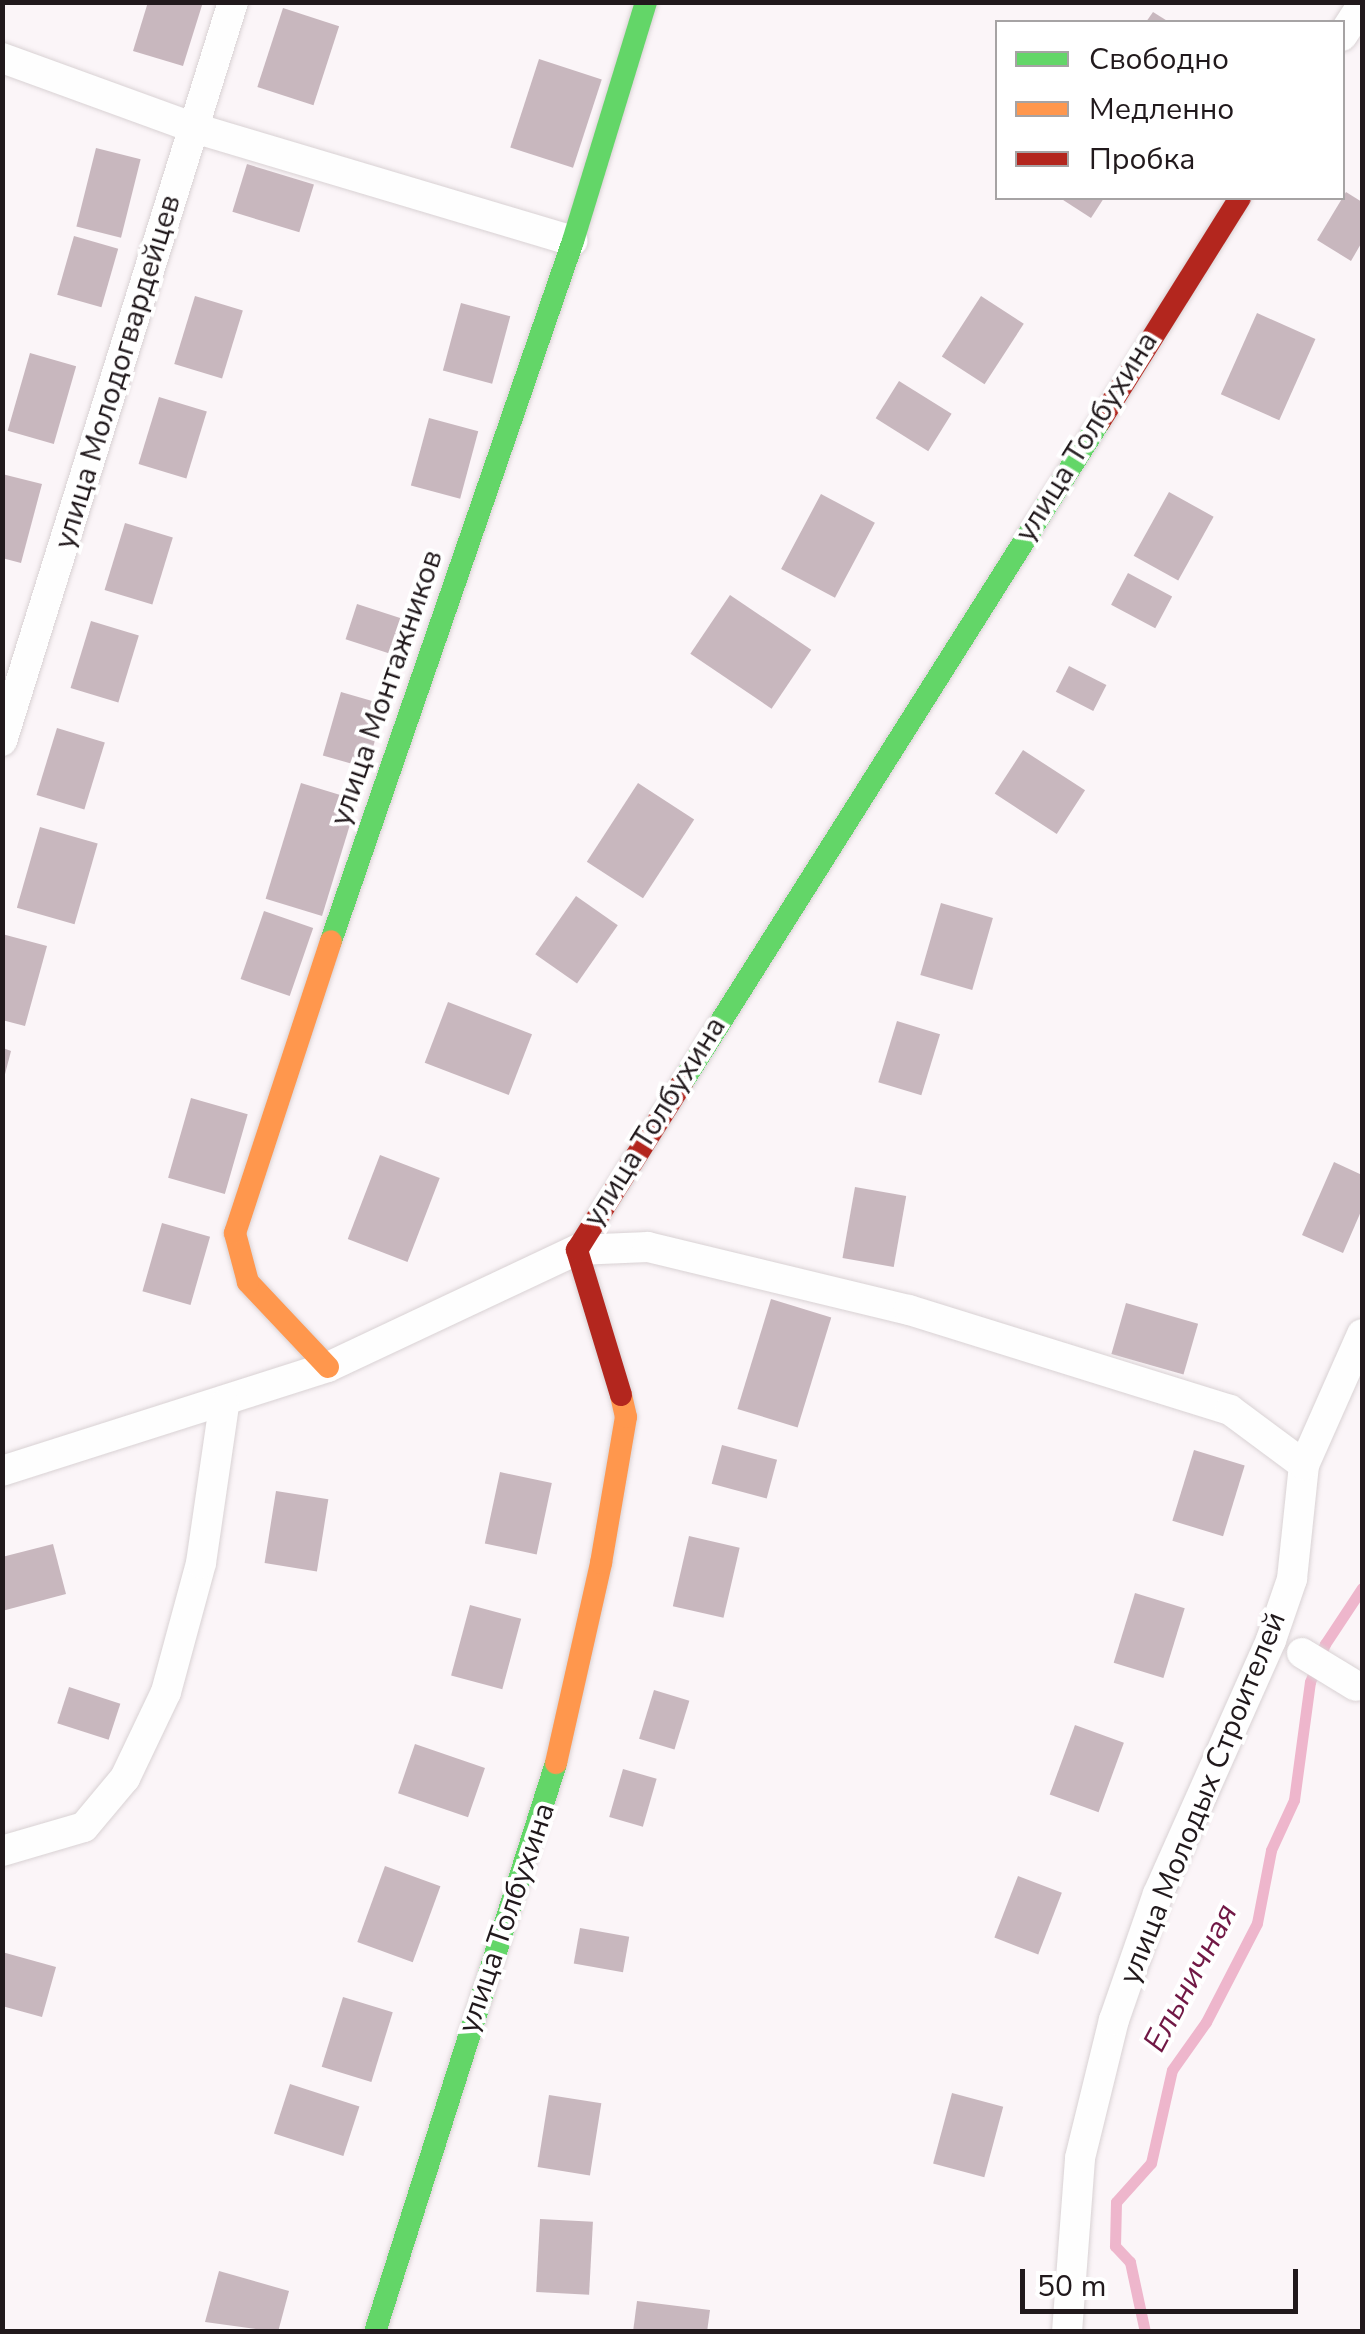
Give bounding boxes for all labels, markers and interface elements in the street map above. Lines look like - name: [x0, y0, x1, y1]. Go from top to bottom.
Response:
- legend: [995, 20, 1345, 200]
- text: Свободно: [1089, 39, 1229, 80]
- text: Медленно: [1089, 89, 1234, 130]
- text: Пробка: [1089, 139, 1195, 180]
- street label: улица Молодогвардейцев: [47, 191, 189, 553]
- street label: улица Толбухина: [1008, 325, 1166, 549]
- street label: улица Монтажников: [323, 546, 451, 830]
- street label: улица Толбухина: [576, 1010, 734, 1234]
- street label: улица Молодых Строителей: [1112, 1607, 1294, 1989]
- street label: улица Толбухина: [451, 1798, 563, 2038]
- water label: Ельничная: [1136, 1897, 1246, 2059]
- scale bar: [1025, 2249, 1302, 2311]
- text: 50 m: [1037, 2266, 1106, 2307]

